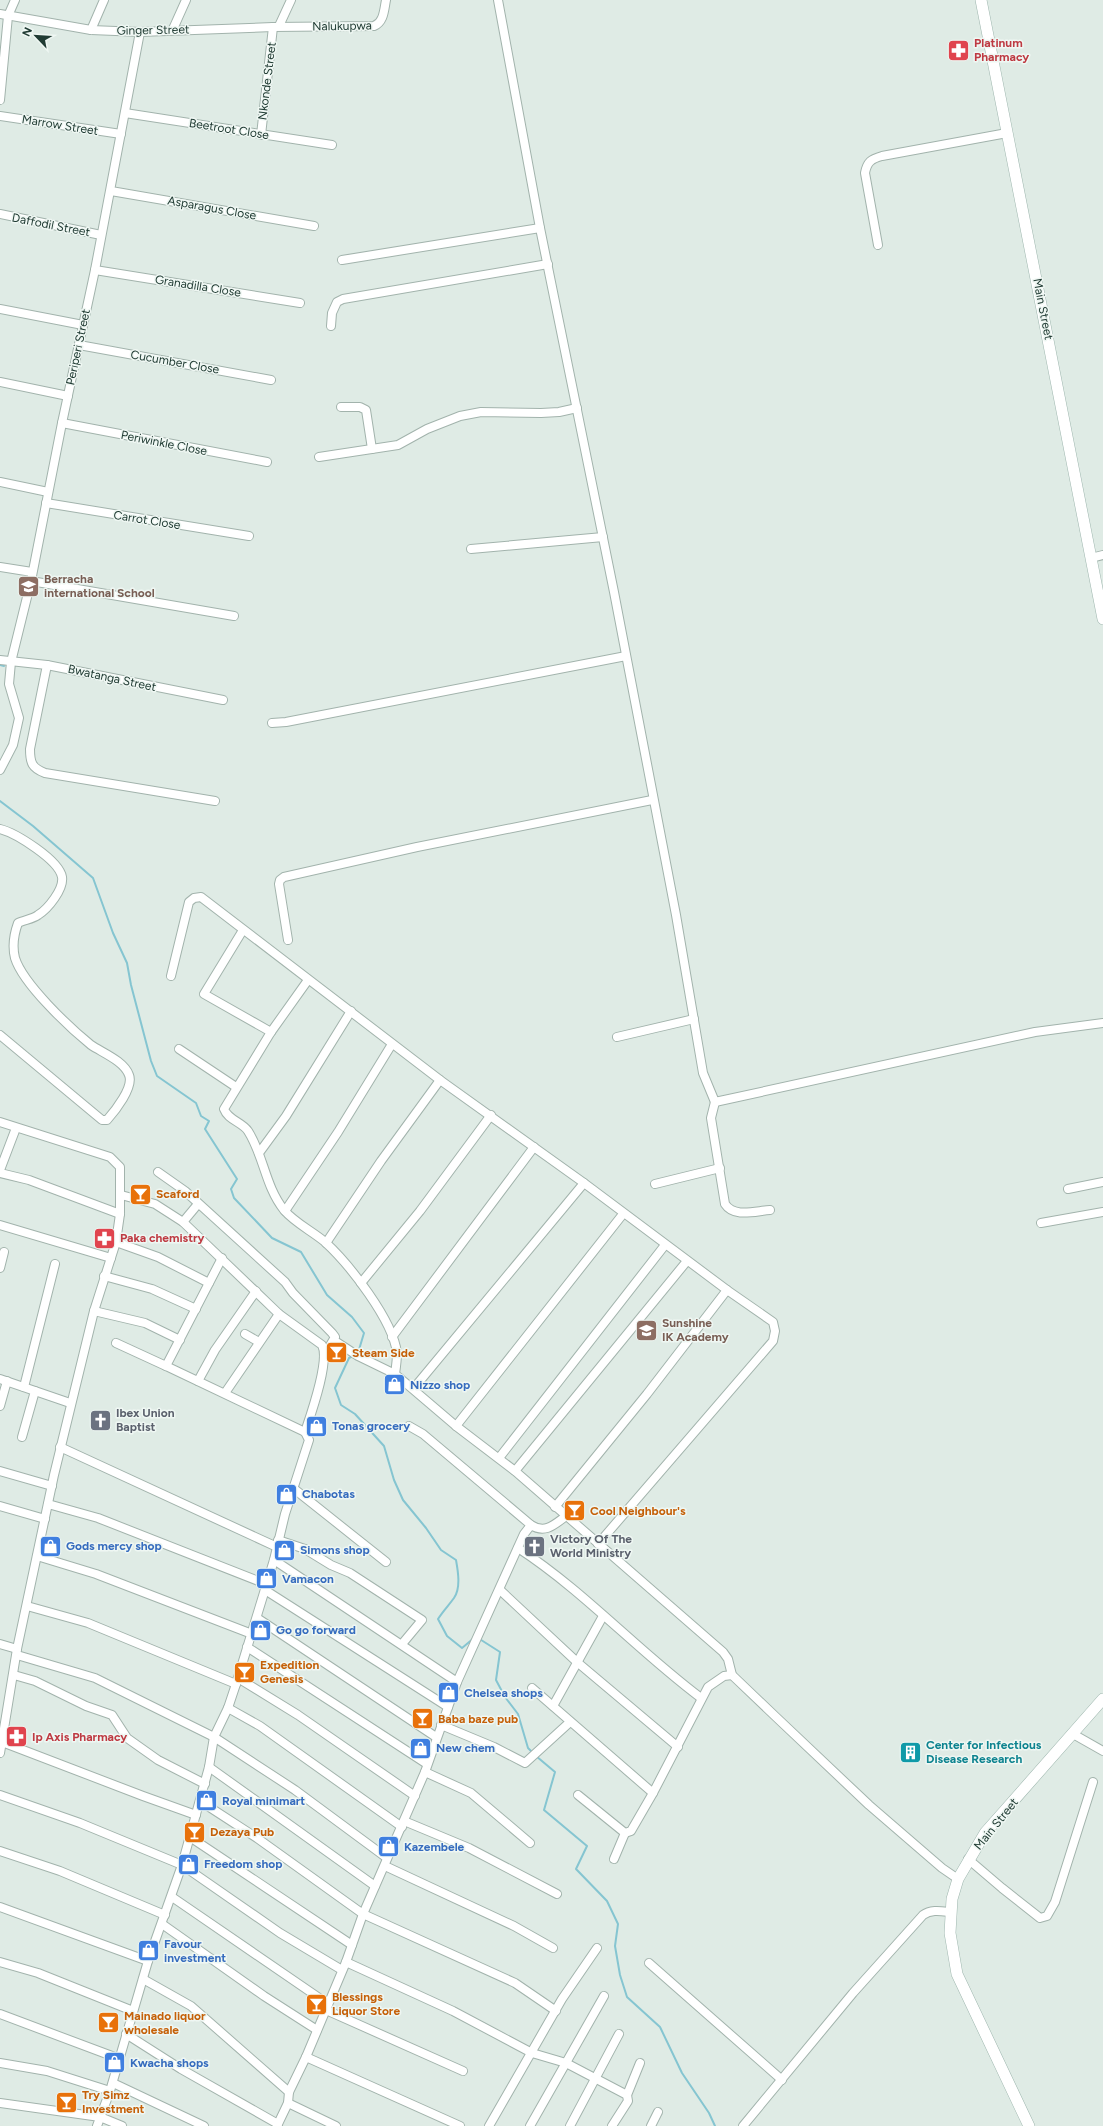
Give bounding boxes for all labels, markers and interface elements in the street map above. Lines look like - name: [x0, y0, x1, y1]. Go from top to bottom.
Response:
- north arrow: [16, 16, 56, 56]
- street label: Nalukupwa: [312, 18, 372, 34]
- street label: Ginger Street: [116, 22, 190, 38]
- text: N: [20, 25, 35, 39]
- place label: Platinum Pharmacy: [974, 36, 1029, 64]
- pharmacy icon: Platinum Pharmacy: [945, 37, 971, 63]
- street label: Nkonde Street: [255, 41, 279, 121]
- street label: Marrow Street: [21, 112, 100, 138]
- street label: Beetroot Close: [188, 116, 270, 142]
- street label: Asparagus Close: [167, 193, 258, 223]
- street label: Daffodil Street: [11, 211, 92, 240]
- street label: Granadilla Close: [154, 272, 242, 300]
- street label: Main Street: [1030, 277, 1056, 341]
- street label: Periperi Street: [63, 307, 93, 386]
- street label: Cucumber Close: [130, 347, 221, 377]
- street label: Periwinkle Close: [120, 428, 209, 458]
- street label: Carrot Close: [112, 508, 182, 532]
- place label: Berracha international School: [44, 572, 155, 600]
- school or university icon: Berracha international School: [16, 573, 42, 599]
- street label: Bwatanga Street: [67, 662, 158, 694]
- bar icon: Scaford: [127, 1181, 153, 1207]
- place label: Scaford: [156, 1187, 199, 1201]
- pharmacy icon: Paka chemistry: [91, 1225, 117, 1251]
- place label: Paka chemistry: [120, 1231, 205, 1245]
- place label: Sunshine IK Academy: [662, 1316, 729, 1344]
- school or university icon: Sunshine IK Academy: [634, 1317, 660, 1343]
- bar icon: Steam Side: [323, 1340, 349, 1366]
- place label: Steam Side: [352, 1346, 415, 1360]
- shop icon: Nizzo shop: [381, 1372, 407, 1398]
- place label: Nizzo shop: [410, 1378, 470, 1392]
- place label: Ibex Union Baptist: [116, 1406, 175, 1434]
- church icon: Ibex Union Baptist: [88, 1407, 114, 1433]
- shop icon: Tonas grocery: [304, 1413, 330, 1439]
- place label: Tonas grocery: [332, 1419, 410, 1433]
- shop icon: Chabotas: [273, 1481, 299, 1507]
- place label: Chabotas: [302, 1487, 355, 1501]
- bar icon: Cool Neighbour's: [562, 1498, 588, 1524]
- place label: Cool Neighbour's: [590, 1504, 686, 1518]
- place label: Victory Of The World Ministry: [550, 1532, 632, 1560]
- shop icon: Gods mercy shop: [37, 1533, 63, 1559]
- church icon: Victory Of The World Ministry: [521, 1533, 547, 1559]
- shop icon: Simons shop: [271, 1537, 297, 1563]
- place label: Gods mercy shop: [66, 1539, 162, 1553]
- place label: Simons shop: [300, 1543, 370, 1557]
- shop icon: Vamacon: [254, 1566, 280, 1592]
- place label: Vamacon: [282, 1572, 334, 1586]
- shop icon: Go go forward: [248, 1617, 274, 1643]
- place label: Go go forward: [276, 1623, 356, 1637]
- place label: Expedition Genesis: [260, 1658, 320, 1686]
- bar icon: Expedition Genesis: [231, 1659, 257, 1685]
- shop icon: Chelsea shops: [436, 1680, 462, 1706]
- place label: Chelsea shops: [464, 1686, 543, 1700]
- bar icon: Baba baze pub: [409, 1706, 435, 1732]
- place label: Baba baze pub: [438, 1712, 518, 1726]
- pharmacy icon: Ip Axis Pharmacy: [3, 1724, 29, 1750]
- place label: Ip Axis Pharmacy: [32, 1730, 127, 1744]
- shop icon: New chem: [407, 1735, 433, 1761]
- place label: Center for Infectious Disease Research: [926, 1738, 1042, 1766]
- building icon: Center for Infectious Disease Research: [897, 1739, 923, 1765]
- place label: New chem: [436, 1741, 495, 1755]
- shop icon: Royal minimart: [193, 1788, 219, 1814]
- place label: Royal minimart: [222, 1794, 305, 1808]
- street label: Main Street: [971, 1795, 1021, 1853]
- bar icon: Dezaya Pub: [181, 1819, 207, 1845]
- place label: Dezaya Pub: [210, 1825, 274, 1839]
- shop icon: Kazembele: [375, 1834, 401, 1860]
- place label: Kazembele: [404, 1840, 465, 1854]
- shop icon: Freedom shop: [176, 1851, 202, 1877]
- place label: Freedom shop: [204, 1857, 282, 1871]
- place label: Favour investment: [164, 1937, 226, 1965]
- shop icon: Favour investment: [135, 1938, 161, 1964]
- place label: Blessings Liquor Store: [332, 1990, 400, 2018]
- bar icon: Blessings Liquor Store: [303, 1991, 329, 2017]
- place label: Mainado liquor wholesale: [124, 2009, 206, 2037]
- bar icon: Mainado liquor wholesale: [96, 2010, 122, 2036]
- shop icon: Kwacha shops: [102, 2050, 128, 2076]
- place label: Kwacha shops: [130, 2056, 209, 2070]
- place label: Try Simz Investment: [82, 2088, 145, 2116]
- bar icon: Try Simz Investment: [53, 2089, 79, 2115]

